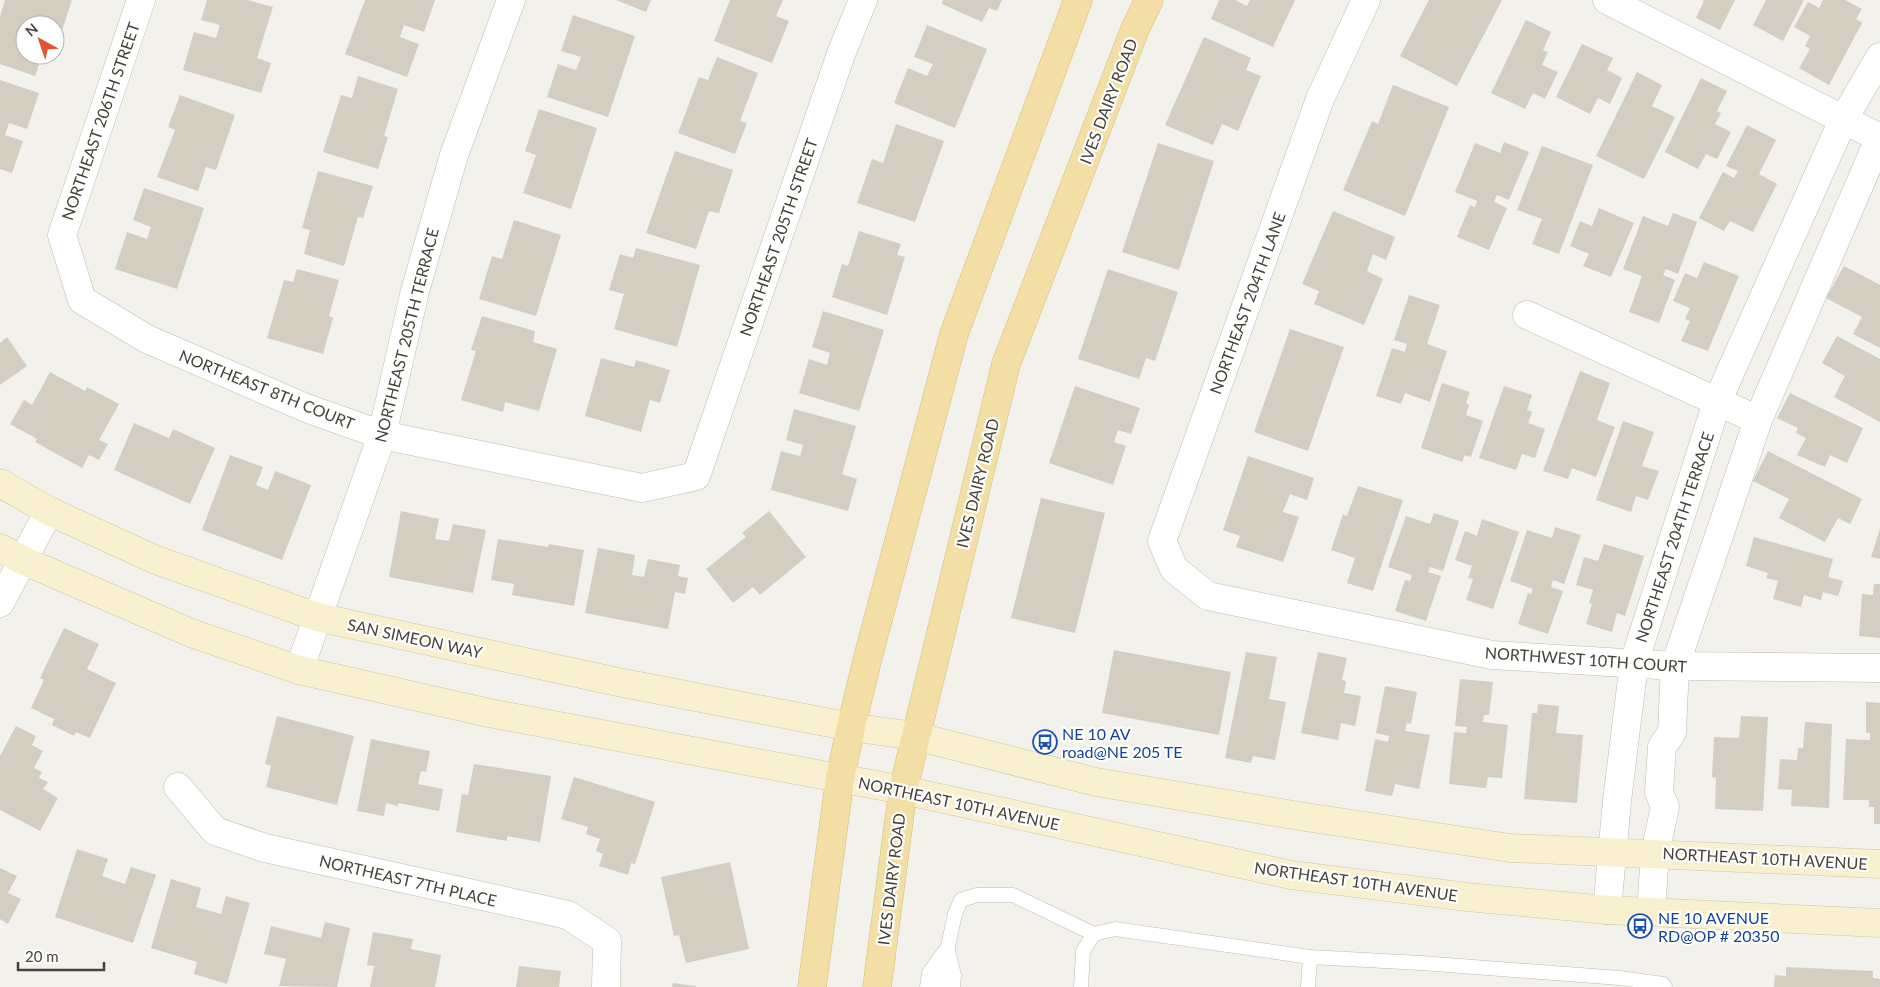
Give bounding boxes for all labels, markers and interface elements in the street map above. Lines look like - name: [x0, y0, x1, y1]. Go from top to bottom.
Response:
- north arrow: [15, 15, 65, 65]
- street label: NORTHEAST 206TH STREET: [57, 19, 143, 222]
- text: N: [22, 20, 41, 40]
- street label: IVES DAIRY ROAD: [1075, 36, 1141, 166]
- street label: NORTHEAST 205TH STREET: [735, 135, 821, 338]
- street label: NORTHEAST 204TH LANE: [1205, 209, 1289, 397]
- street label: NORTHEAST 205TH TERRACE: [370, 226, 442, 444]
- street label: NORTHEAST 8TH COURT: [177, 345, 358, 433]
- street label: IVES DAIRY ROAD: [952, 416, 1002, 550]
- street label: NORTHEAST 204TH TERRACE: [1631, 429, 1717, 645]
- street label: SAN SIMEON WAY: [346, 614, 484, 662]
- street label: NORTHWEST 10TH COURT: [1484, 642, 1688, 676]
- place label: NE 10 AV road@NE 205 TE: [1062, 724, 1183, 761]
- bus stop icon: NE 10 AV road@NE 205 TE: [1032, 729, 1058, 755]
- street label: NORTHEAST 10TH AVENUE: [857, 772, 1061, 834]
- street label: IVES DAIRY ROAD: [873, 812, 909, 946]
- street label: NORTHEAST 10TH AVENUE: [1662, 843, 1868, 873]
- street label: NORTHEAST 7TH PLACE: [317, 850, 499, 910]
- street label: NORTHEAST 10TH AVENUE: [1253, 857, 1459, 905]
- place label: NE 10 AVENUE RD@OP # 20350: [1658, 908, 1779, 945]
- bus stop icon: NE 10 AVENUE RD@OP # 20350: [1627, 913, 1653, 939]
- scale bar: [18, 940, 104, 972]
- text: 20 m: [25, 947, 59, 965]

